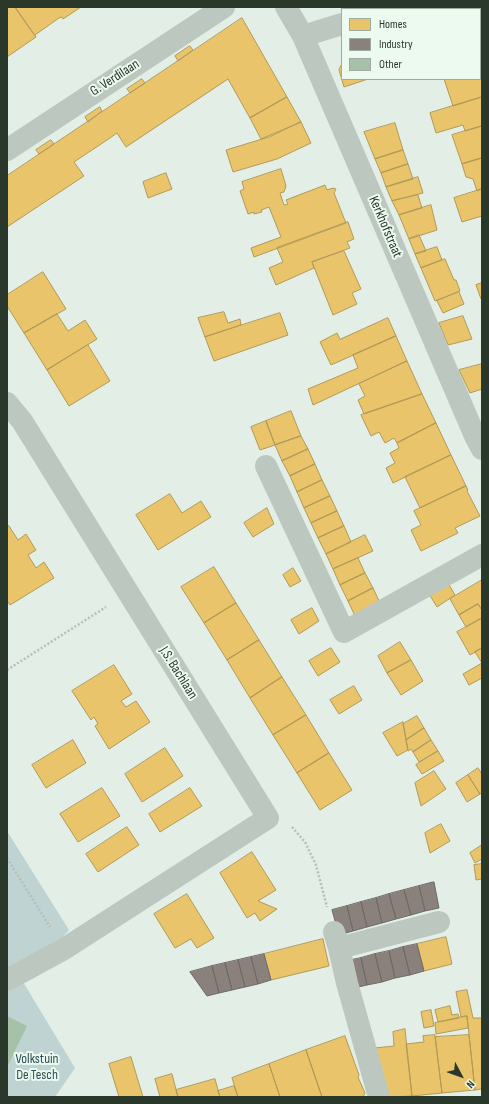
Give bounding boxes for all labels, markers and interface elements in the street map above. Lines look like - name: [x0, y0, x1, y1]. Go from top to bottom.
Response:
- legend: [341, 8, 481, 80]
- text: Homes: [379, 17, 407, 32]
- text: Industry: [379, 37, 413, 52]
- street label: G. Verdilaan: [87, 56, 143, 100]
- text: Other: [379, 57, 402, 72]
- street label: Kerkhofstraat: [365, 194, 405, 260]
- street label: J.S. Bachlaan: [155, 644, 201, 702]
- park label: Volkstuin De Tesch: [15, 1051, 59, 1084]
- north arrow: [441, 1056, 481, 1096]
- text: N: [464, 1078, 477, 1091]

